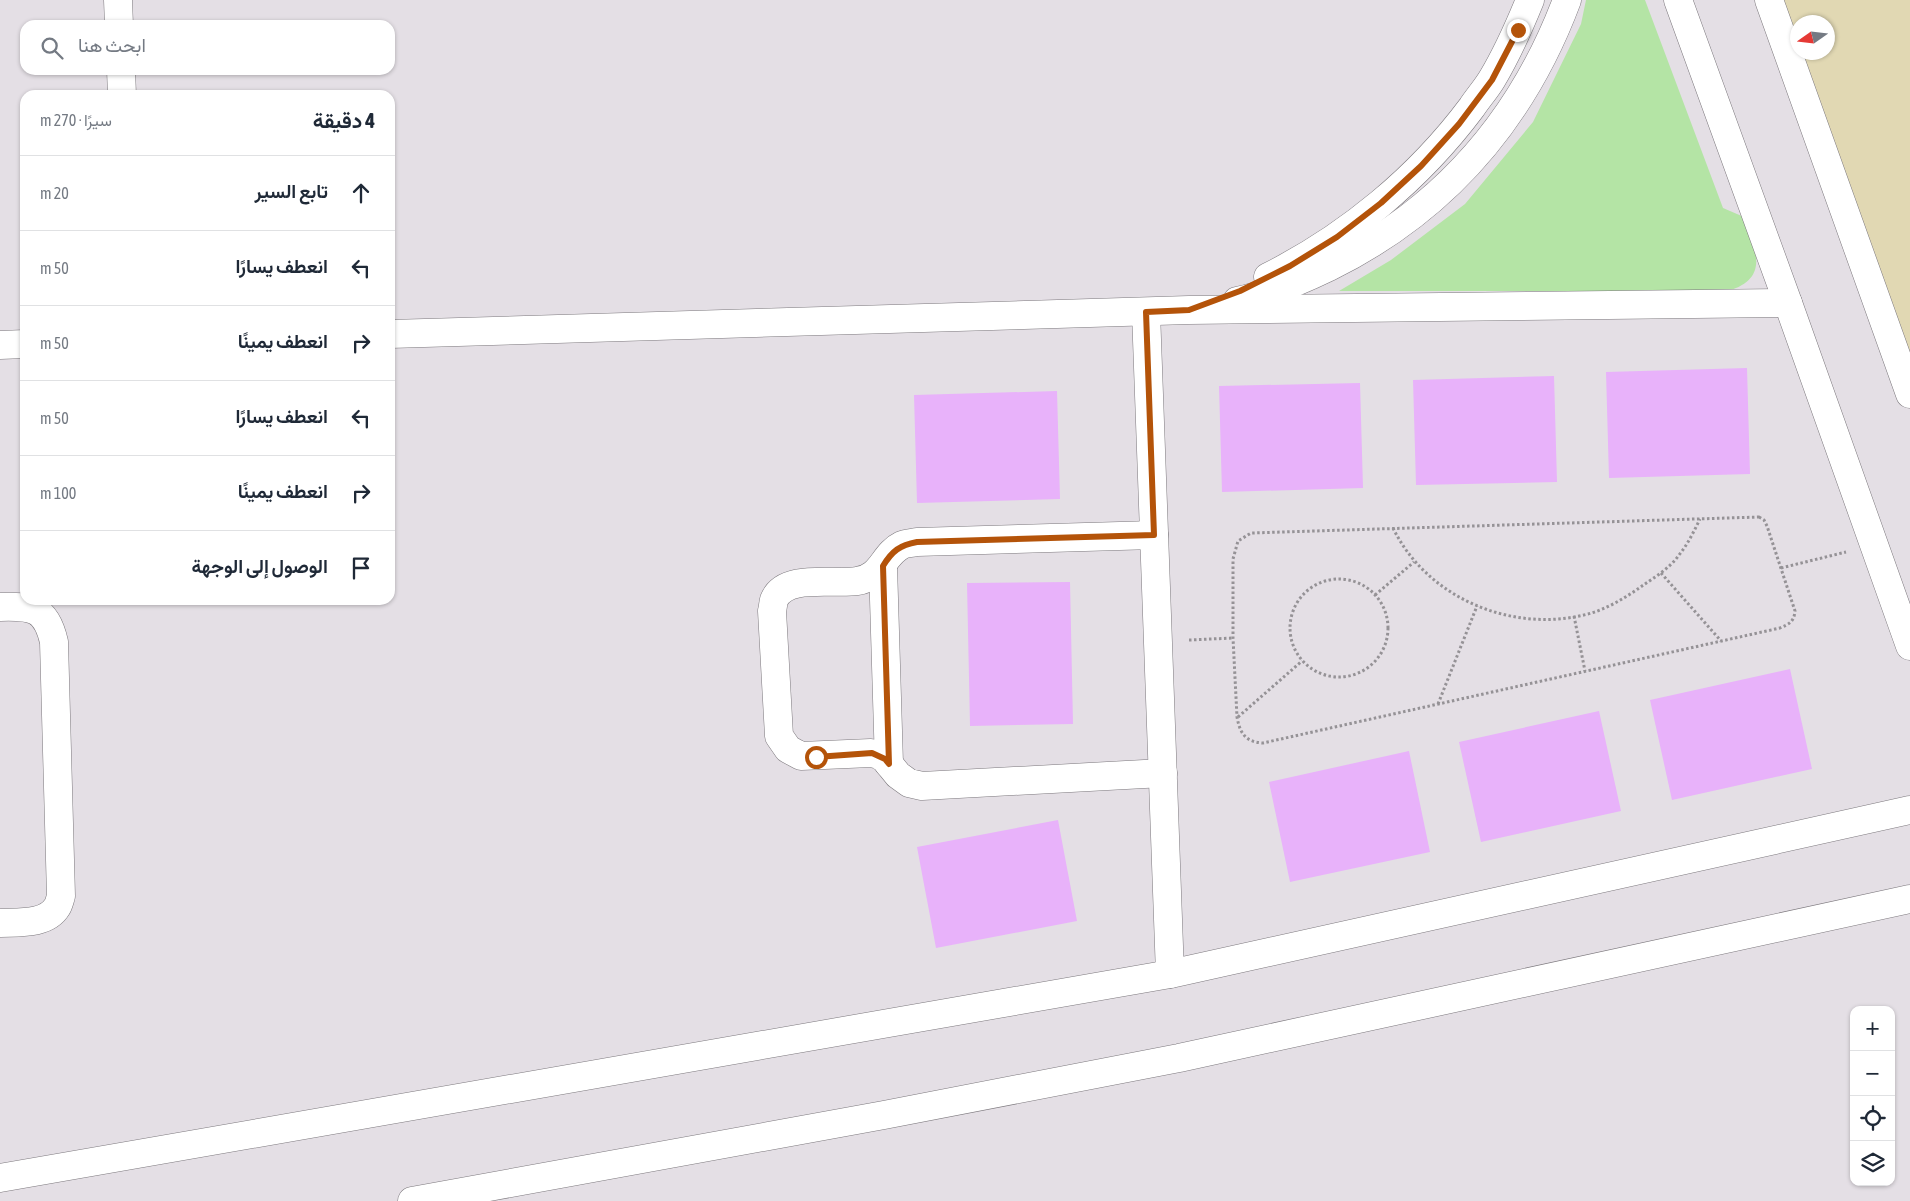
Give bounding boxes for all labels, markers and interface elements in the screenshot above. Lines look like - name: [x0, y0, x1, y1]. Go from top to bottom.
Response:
- north arrow: [1790, 15, 1835, 60]
- route end: [1507, 19, 1530, 42]
- search box: [20, 20, 395, 75]
- icon: search: [38, 34, 66, 62]
- text: ابحث هنا: [78, 34, 146, 56]
- text: 4 دقيقة: [313, 108, 375, 132]
- text: سيرًا · 270 m: [40, 111, 112, 129]
- icon: ahead: [347, 179, 375, 207]
- text: تابع السير: [255, 180, 328, 202]
- text: 20 m: [40, 184, 69, 202]
- icon: left: [347, 254, 375, 282]
- text: انعطف يسارًا: [235, 255, 328, 277]
- text: 50 m: [40, 259, 69, 277]
- icon: right: [347, 329, 375, 357]
- text: انعطف يمينًا: [238, 330, 328, 352]
- text: 50 m: [40, 334, 69, 352]
- icon: left: [347, 404, 375, 432]
- text: انعطف يسارًا: [235, 405, 328, 427]
- text: 50 m: [40, 409, 69, 427]
- icon: right: [347, 479, 375, 507]
- text: انعطف يمينًا: [238, 480, 328, 502]
- text: 100 m: [40, 484, 76, 502]
- icon: arrive: [347, 554, 375, 582]
- text: الوصول إلى الوجهة: [191, 555, 328, 577]
- route start: [805, 746, 828, 769]
- map controls: [1850, 1006, 1895, 1186]
- button: +: [1850, 1006, 1895, 1051]
- button: −: [1850, 1051, 1895, 1096]
- button: locate: [1850, 1096, 1895, 1141]
- button: layers: [1850, 1141, 1895, 1186]

